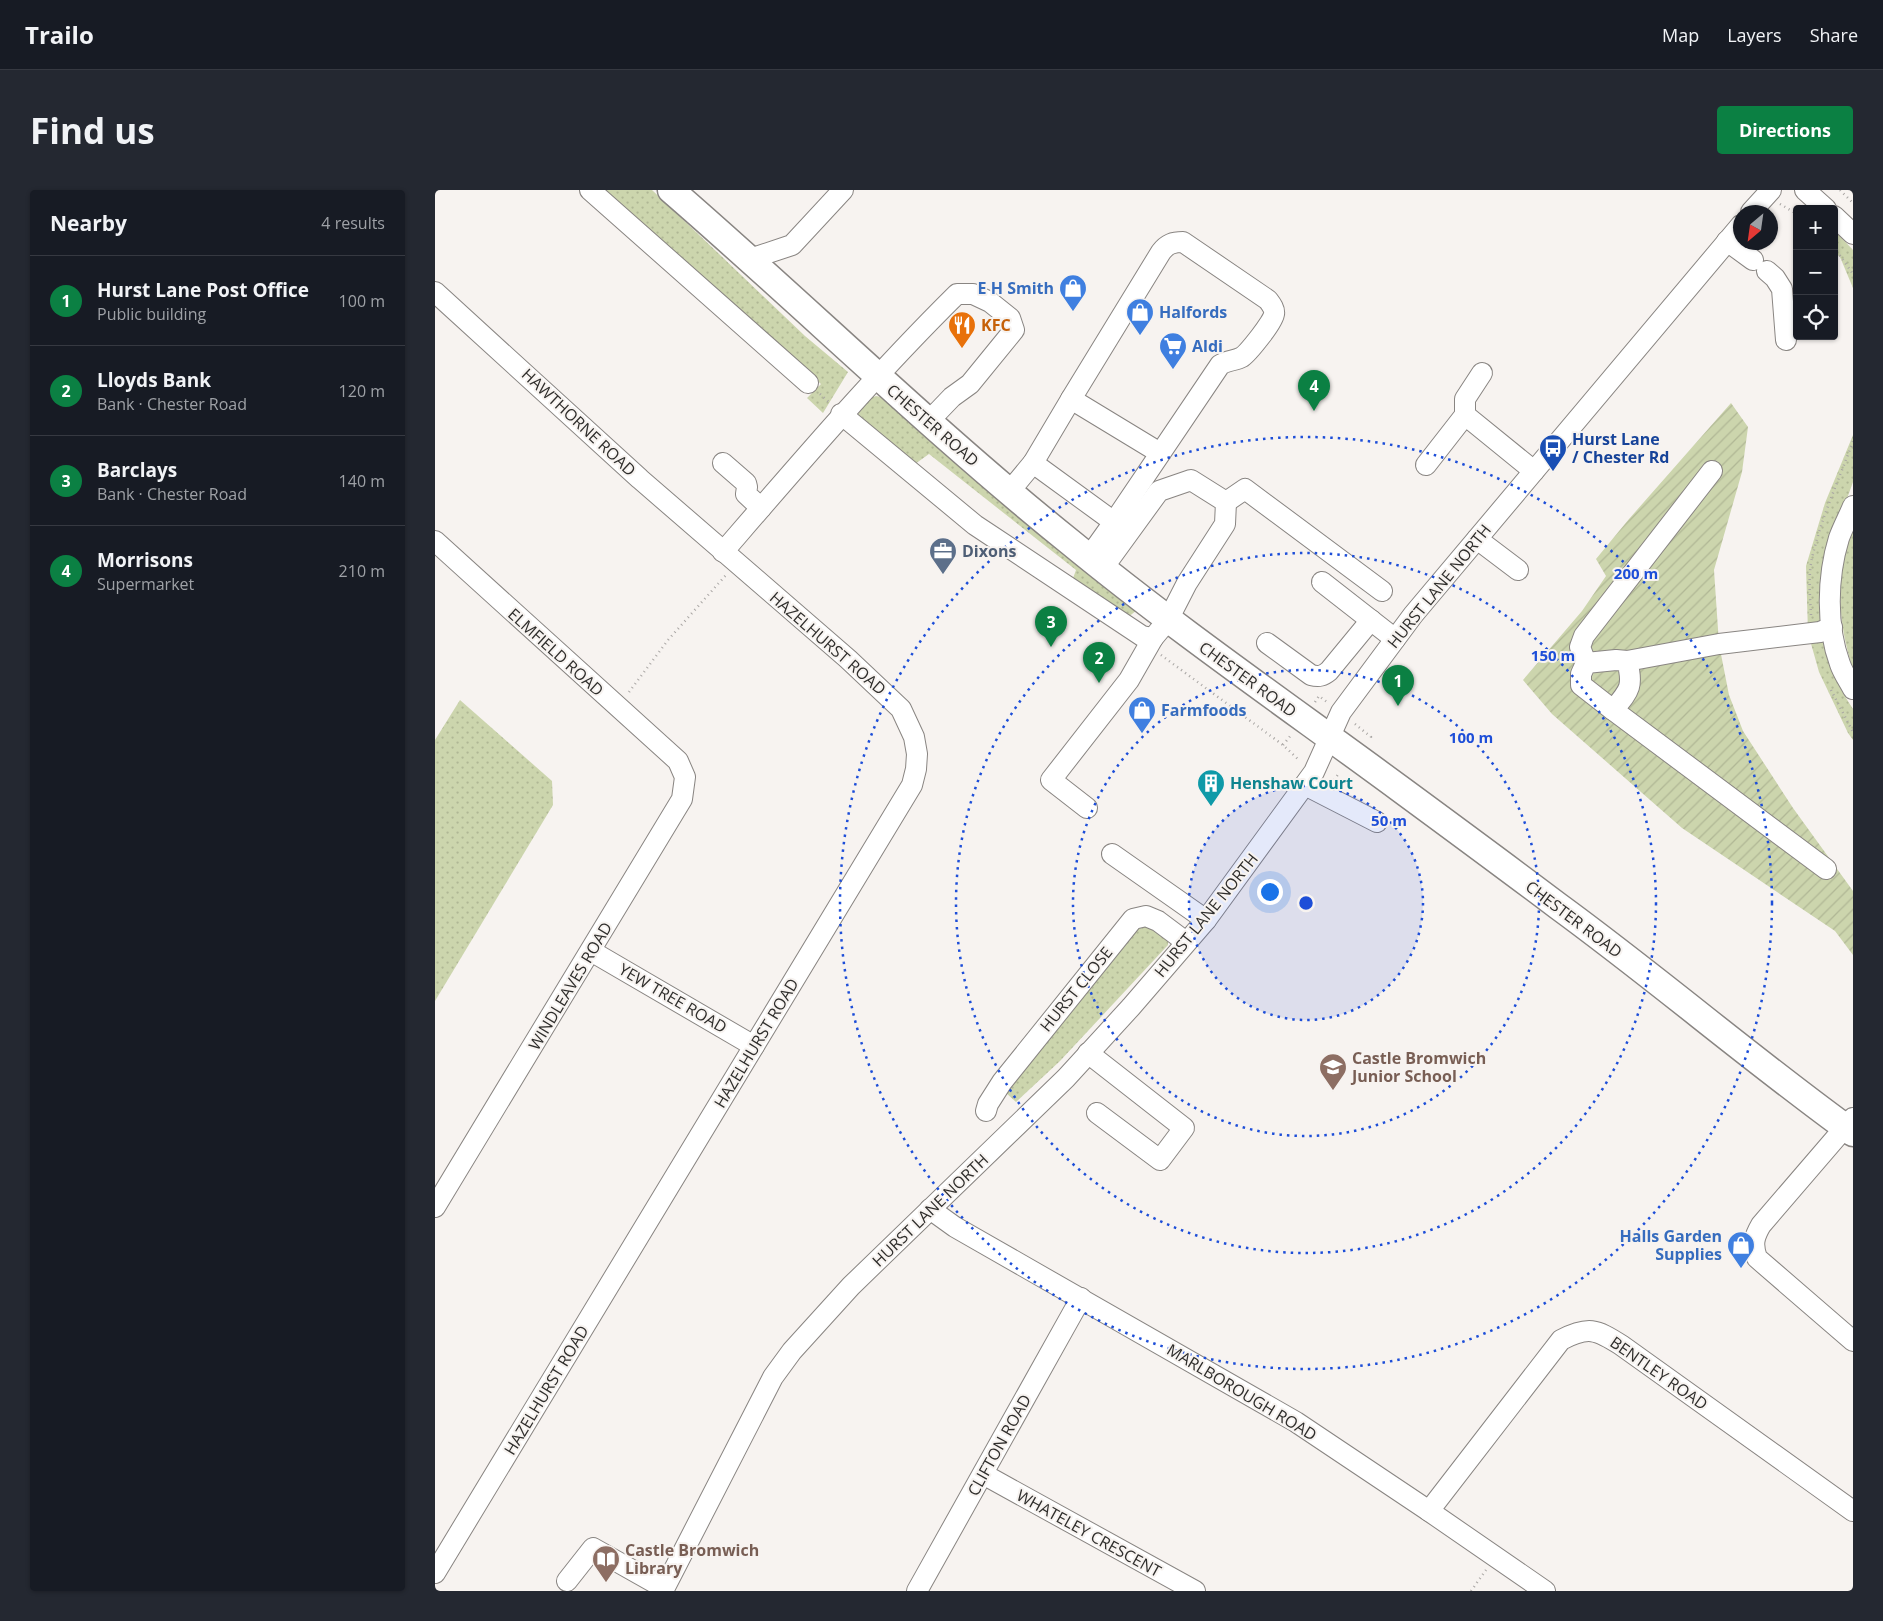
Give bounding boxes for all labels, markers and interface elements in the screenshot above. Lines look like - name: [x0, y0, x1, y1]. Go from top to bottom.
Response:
- text: Trailo: [25, 18, 94, 51]
- text: Map: [1662, 23, 1699, 47]
- text: Layers: [1727, 23, 1782, 47]
- text: Share: [1810, 23, 1858, 47]
- button: Directions: [1717, 106, 1853, 154]
- text: Find us: [30, 107, 155, 154]
- north arrow: [1733, 205, 1778, 250]
- map controls: [1793, 205, 1838, 340]
- button: +: [1793, 205, 1838, 250]
- text: Nearby: [50, 209, 127, 237]
- text: 4 results: [321, 212, 385, 234]
- button: −: [1793, 250, 1838, 295]
- shop icon: E H Smith: [1058, 273, 1088, 312]
- text: Hurst Lane Post Office: [97, 277, 309, 303]
- place label: E H Smith: [978, 277, 1054, 299]
- text: 1: [61, 290, 71, 312]
- text: 100 m: [339, 290, 385, 312]
- button: locate: [1793, 295, 1838, 340]
- shop icon: Halfords: [1125, 297, 1155, 336]
- place label: Halfords: [1159, 301, 1227, 323]
- text: Public building: [97, 303, 206, 325]
- restaurant icon: KFC: [947, 310, 977, 349]
- place label: KFC: [981, 314, 1011, 336]
- supermarket icon: Aldi: [1158, 331, 1188, 370]
- place label: Aldi: [1192, 335, 1223, 357]
- street label: HAWTHORNE ROAD: [517, 363, 641, 481]
- text: Lloyds Bank: [97, 367, 211, 393]
- pin: 4: [1298, 370, 1330, 411]
- street label: CHESTER ROAD: [882, 379, 984, 471]
- text: 2: [61, 380, 71, 402]
- text: 120 m: [339, 380, 385, 402]
- text: Bank · Chester Road: [97, 393, 247, 415]
- place label: Hurst Lane / Chester Rd: [1572, 428, 1669, 468]
- bus stop icon: Hurst Lane / Chester Rd: [1538, 433, 1568, 472]
- text: Barclays: [97, 457, 177, 483]
- text: 3: [61, 470, 71, 492]
- text: 140 m: [339, 470, 385, 492]
- text: Bank · Chester Road: [97, 483, 247, 505]
- street label: HURST LANE NORTH: [1382, 519, 1496, 653]
- office icon: Dixons: [928, 536, 958, 575]
- place label: Dixons: [962, 540, 1016, 562]
- text: Morrisons: [97, 547, 193, 573]
- text: 4: [61, 560, 71, 582]
- text: 210 m: [339, 560, 385, 582]
- text: 200 m: [1614, 563, 1658, 583]
- text: Supermarket: [97, 573, 194, 595]
- street label: HAZELHURST ROAD: [765, 586, 891, 700]
- street label: ELMFIELD ROAD: [504, 603, 608, 701]
- pin: 3: [1035, 606, 1067, 647]
- street label: CHESTER ROAD: [1195, 636, 1301, 722]
- pin: 2: [1083, 642, 1115, 683]
- text: 150 m: [1531, 645, 1575, 665]
- pin: 1: [1382, 665, 1414, 706]
- shop icon: Farmfoods: [1127, 695, 1157, 734]
- place label: Farmfoods: [1161, 699, 1247, 721]
- text: 100 m: [1449, 727, 1493, 747]
- building icon: Henshaw Court: [1196, 768, 1226, 807]
- place label: Henshaw Court: [1230, 772, 1353, 794]
- text: 50 m: [1371, 810, 1407, 830]
- street label: HURST LANE NORTH: [1149, 848, 1263, 982]
- street label: CHESTER ROAD: [1521, 876, 1627, 962]
- your location: [1257, 879, 1283, 905]
- centre of rings: [1297, 894, 1315, 912]
- street label: WINDLEAVES ROAD: [523, 918, 617, 1054]
- street label: HURST CLOSE: [1035, 942, 1117, 1036]
- street label: YEW TREE ROAD: [615, 958, 731, 1038]
- street label: HAZELHURST ROAD: [709, 974, 803, 1112]
- place label: Castle Bromwich Junior School: [1350, 1047, 1486, 1087]
- school or university icon: Castle Bromwich Junior School: [1318, 1052, 1348, 1091]
- street label: HURST LANE NORTH: [867, 1149, 993, 1271]
- place label: Halls Garden Supplies: [1620, 1225, 1722, 1265]
- shop icon: Halls Garden Supplies: [1726, 1230, 1756, 1269]
- street label: HAZELHURST ROAD: [499, 1321, 593, 1459]
- street label: BENTLEY ROAD: [1606, 1331, 1712, 1415]
- street label: MARLBOROUGH ROAD: [1163, 1338, 1321, 1446]
- street label: CLIFTON ROAD: [962, 1390, 1036, 1500]
- street label: WHATELEY CRESCENT: [1013, 1484, 1165, 1582]
- place label: Castle Bromwich Library: [625, 1539, 759, 1579]
- library icon: Castle Bromwich Library: [591, 1544, 621, 1583]

